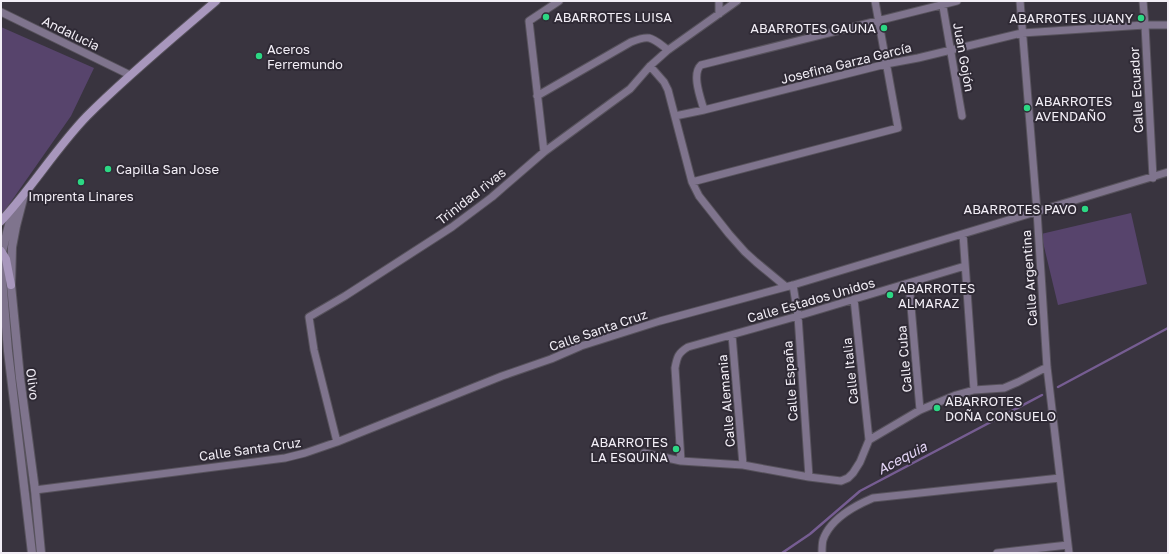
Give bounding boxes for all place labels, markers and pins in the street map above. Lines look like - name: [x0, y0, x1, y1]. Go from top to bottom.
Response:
- place label: ABARROTES LUISA: [554, 9, 672, 25]
- place label: ABARROTES JUANY: [1009, 10, 1134, 26]
- marker: ABARROTES LUISA: [541, 12, 551, 22]
- marker: ABARROTES JUANY: [1136, 13, 1146, 23]
- place label: ABARROTES GAUNA: [750, 20, 876, 36]
- marker: ABARROTES GAUNA: [879, 23, 889, 33]
- place label: Aceros Ferremundo: [267, 41, 343, 72]
- marker: Aceros Ferremundo: [254, 51, 264, 61]
- place label: ABARROTES AVENDAÑO: [1035, 93, 1112, 124]
- marker: ABARROTES AVENDAÑO: [1022, 103, 1032, 113]
- place label: Capilla San Jose: [116, 161, 219, 177]
- marker: Capilla San Jose: [103, 164, 113, 174]
- marker: Imprenta Linares: [76, 177, 86, 187]
- place label: Imprenta Linares: [28, 188, 134, 204]
- place label: ABARROTES PAVO: [963, 201, 1077, 217]
- marker: ABARROTES PAVO: [1080, 204, 1090, 214]
- place label: ABARROTES ALMARAZ: [898, 280, 975, 311]
- marker: ABARROTES ALMARAZ: [885, 290, 895, 300]
- place label: ABARROTES DOÑA CONSUELO: [945, 393, 1056, 424]
- marker: ABARROTES DOÑA CONSUELO: [932, 403, 942, 413]
- place label: ABARROTES LA ESQUINA: [590, 434, 668, 465]
- marker: ABARROTES LA ESQUINA: [671, 444, 681, 454]

